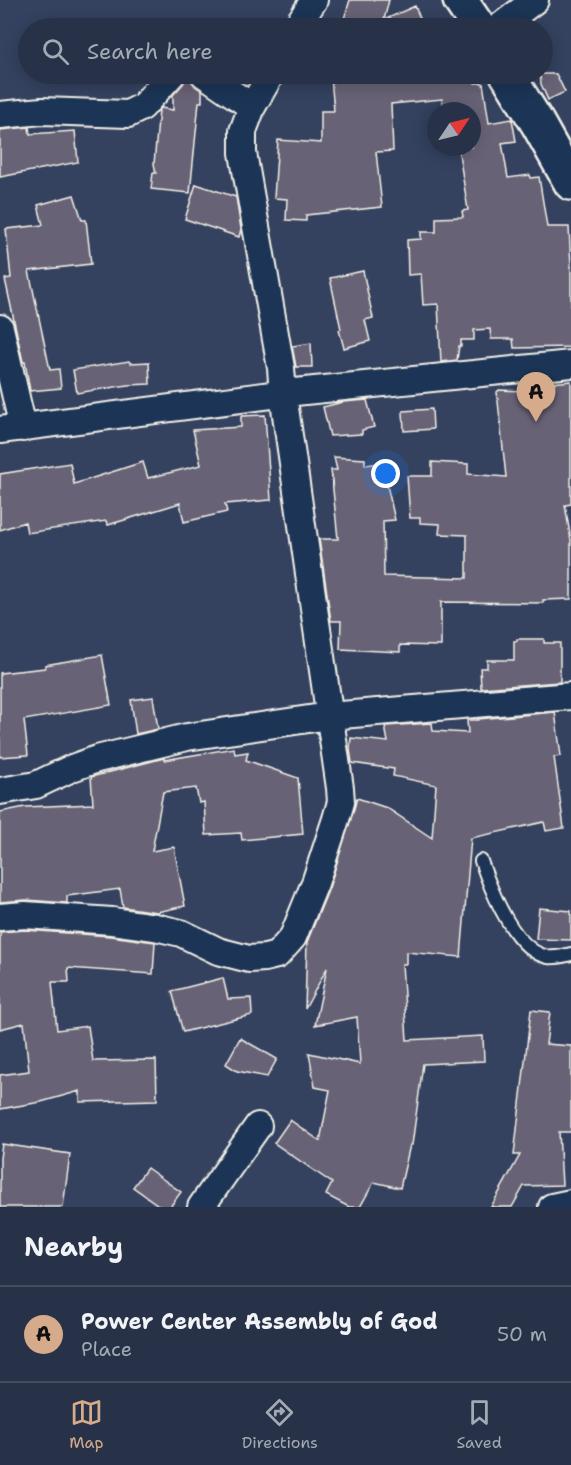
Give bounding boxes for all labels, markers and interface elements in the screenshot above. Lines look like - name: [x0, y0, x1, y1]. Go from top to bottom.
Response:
- search box: [18, 18, 553, 84]
- icon: search: [39, 35, 72, 68]
- text: Search here: [87, 37, 213, 66]
- north arrow: [427, 102, 481, 156]
- pin: A: [516, 372, 556, 422]
- your location: [371, 459, 400, 488]
- text: Nearby: [24, 1229, 123, 1264]
- text: Power Center Assembly of God: [81, 1307, 438, 1336]
- text: A: [36, 1321, 51, 1347]
- text: 50 m: [497, 1321, 547, 1347]
- text: Place: [81, 1336, 132, 1362]
- tab: Map: [69, 1396, 103, 1453]
- tab: Directions: [242, 1396, 318, 1453]
- tab: Saved: [456, 1396, 502, 1453]

